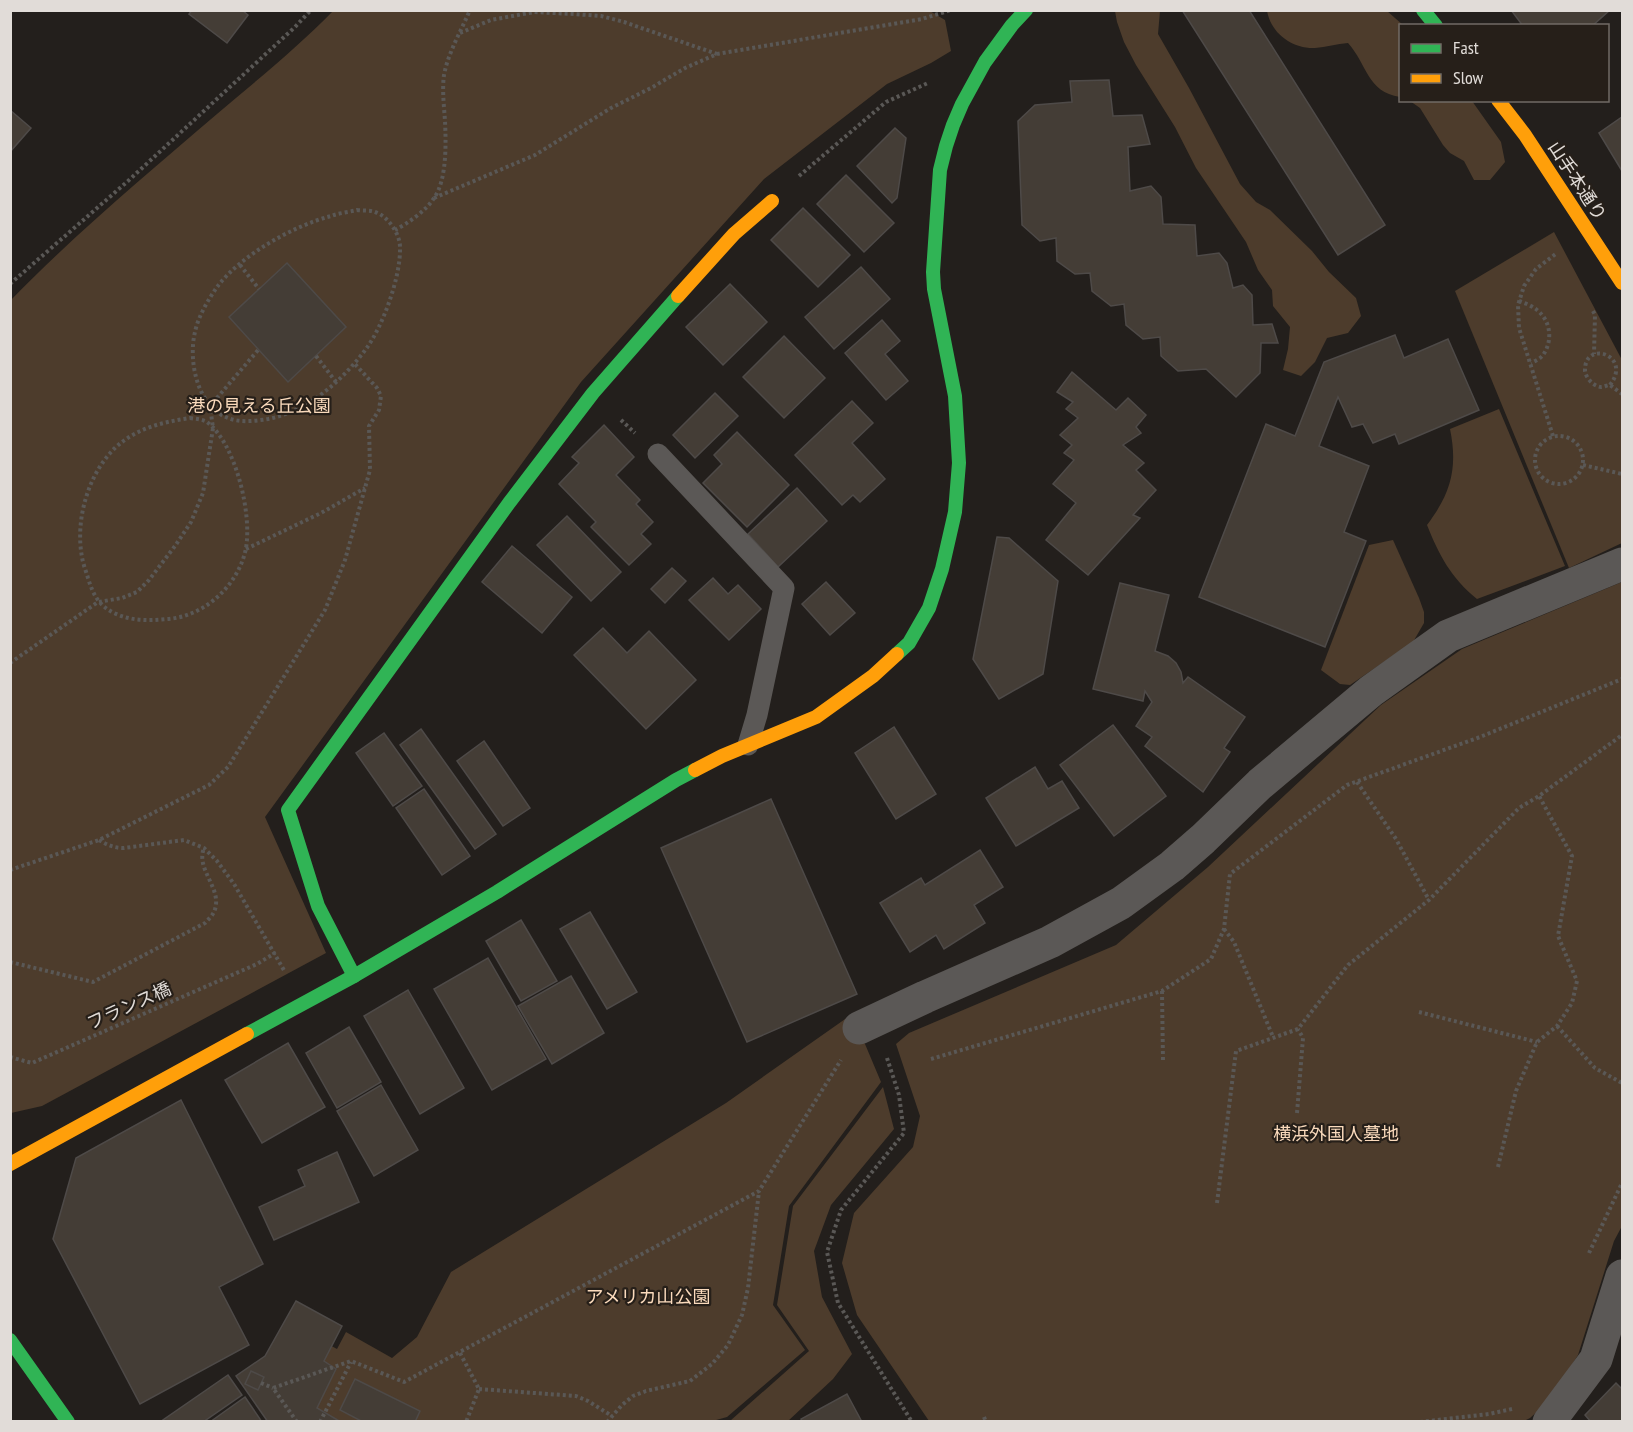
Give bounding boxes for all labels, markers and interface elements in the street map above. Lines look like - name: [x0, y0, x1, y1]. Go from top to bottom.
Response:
- legend: [1399, 24, 1609, 102]
- text: Fast: [1453, 36, 1479, 59]
- text: Slow: [1453, 66, 1484, 89]
- street label: 山手本通り: [1543, 137, 1612, 225]
- park label: 港の見える丘公園: [187, 394, 331, 417]
- street label: フランス橋: [83, 977, 174, 1034]
- park label: 横浜外国人墓地: [1273, 1122, 1399, 1145]
- park label: アメリカ山公園: [585, 1285, 711, 1308]

